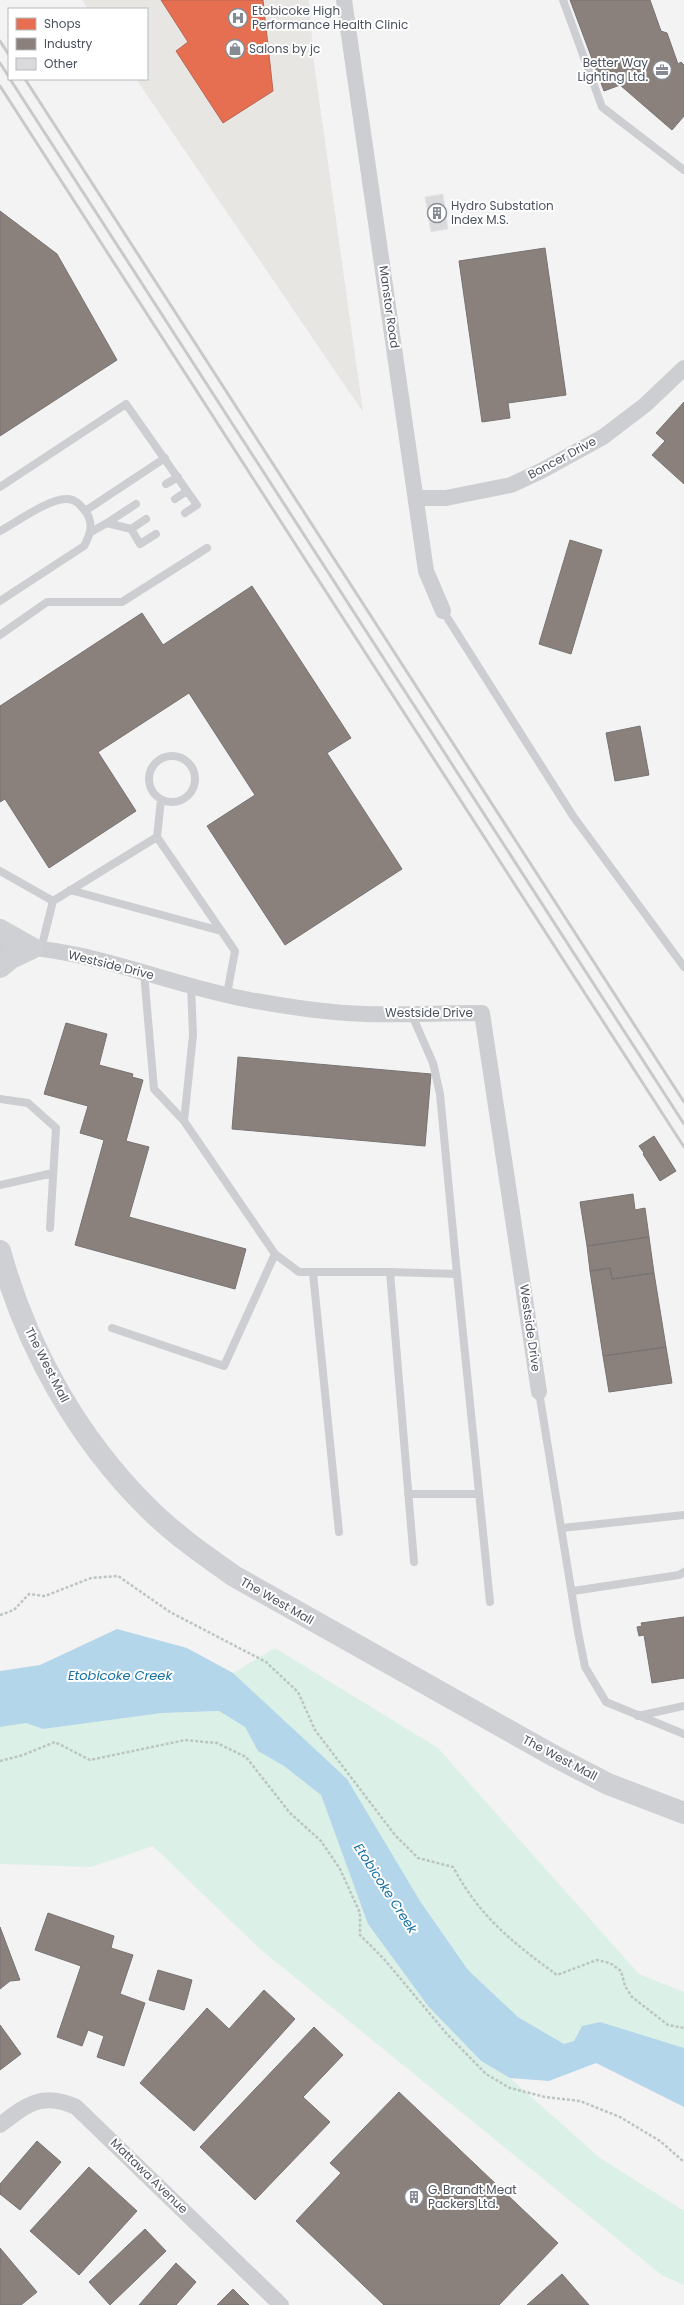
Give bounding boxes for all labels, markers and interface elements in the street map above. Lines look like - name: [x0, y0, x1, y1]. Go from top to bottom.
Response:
- place label: Etobicoke High Performance Health Clinic: [252, 2, 408, 33]
- hospital icon: Etobicoke High Performance Health Clinic: [227, 7, 249, 29]
- legend: [8, 8, 148, 80]
- text: Shops: [44, 15, 81, 32]
- text: Industry: [44, 35, 93, 52]
- shop icon: Salons by jc: [224, 38, 246, 60]
- place label: Salons by jc: [249, 40, 320, 57]
- place label: Better Way Lighting Ltd.: [578, 54, 648, 85]
- text: Other: [44, 55, 78, 72]
- office icon: Better Way Lighting Ltd.: [651, 59, 673, 81]
- place label: Hydro Substation Index M.S.: [451, 197, 554, 228]
- building icon: Hydro Substation Index M.S.: [426, 202, 448, 224]
- street label: Manstor Road: [375, 264, 404, 349]
- street label: Boncer Drive: [525, 432, 599, 483]
- street label: Westside Drive: [66, 946, 156, 983]
- street label: Westside Drive: [385, 1004, 473, 1021]
- street label: Westside Drive: [516, 1283, 545, 1373]
- street label: The West Mall: [21, 1324, 74, 1405]
- street label: The West Mall: [237, 1573, 317, 1628]
- water label: Etobicoke Creek: [68, 1666, 173, 1685]
- street label: The West Mall: [520, 1731, 601, 1784]
- water label: Etobicoke Creek: [349, 1839, 423, 1938]
- street label: Mattawa Avenue: [107, 2134, 192, 2217]
- place label: G. Brandt Meat Packers Ltd.: [428, 2181, 517, 2212]
- building icon: G. Brandt Meat Packers Ltd.: [403, 2186, 425, 2208]

